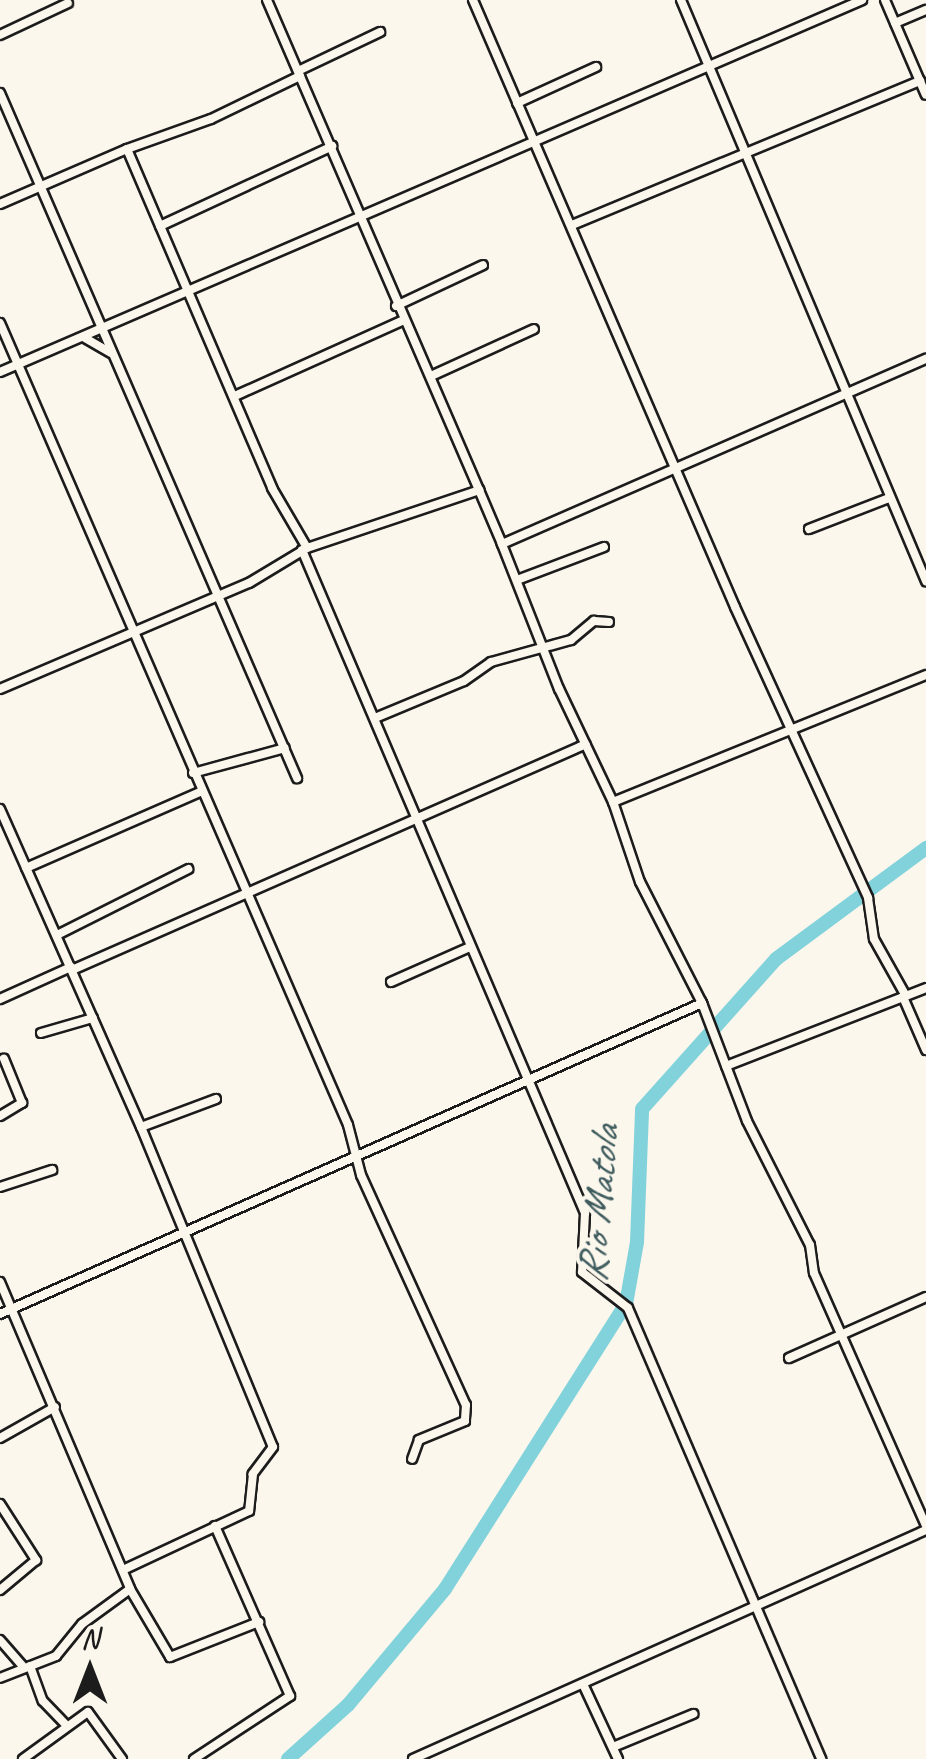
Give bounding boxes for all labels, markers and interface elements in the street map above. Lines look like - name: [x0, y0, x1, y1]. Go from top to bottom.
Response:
- water label: Rio Matola: [567, 1124, 631, 1284]
- north arrow: [40, 1619, 140, 1719]
- text: N: [81, 1621, 99, 1656]

